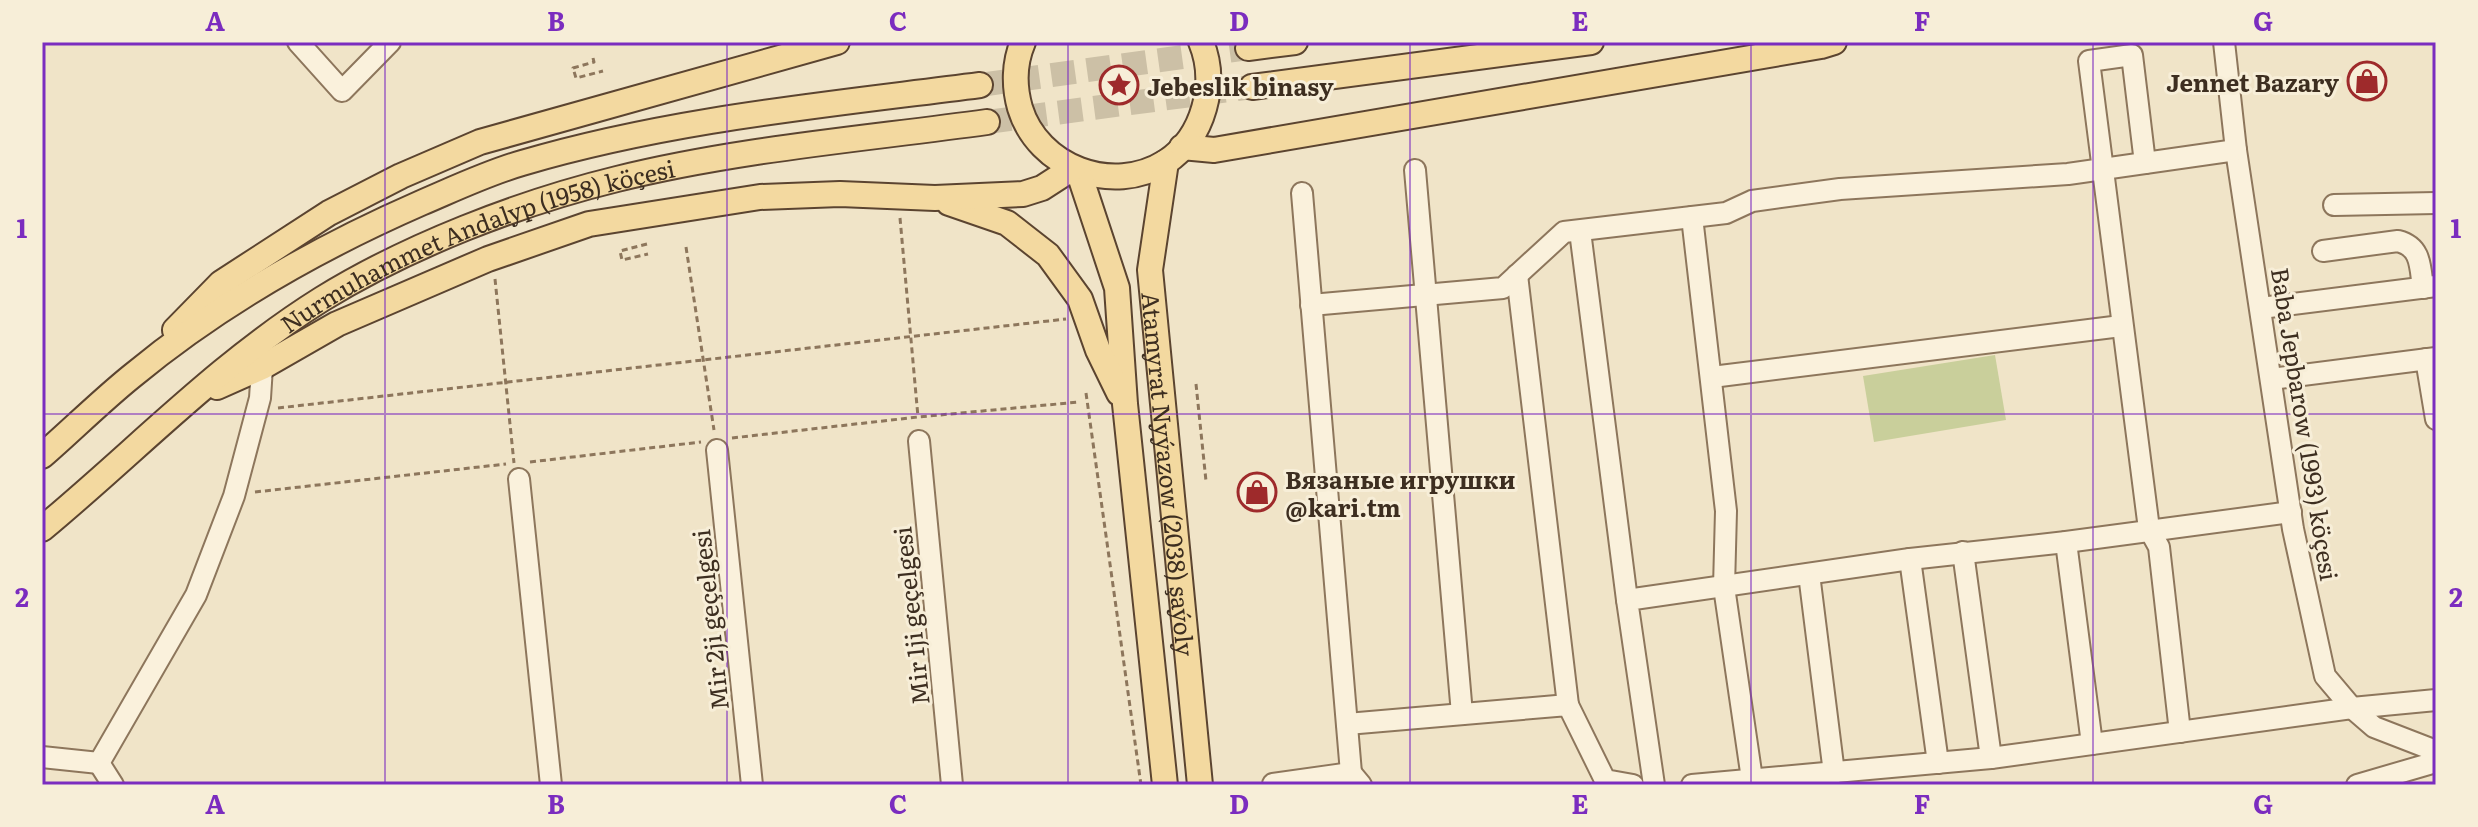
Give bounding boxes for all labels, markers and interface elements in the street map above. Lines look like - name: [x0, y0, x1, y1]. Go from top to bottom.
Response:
- text: A: [205, 0, 225, 39]
- text: B: [547, 0, 565, 39]
- text: C: [889, 0, 907, 39]
- text: D: [1229, 0, 1249, 39]
- text: E: [1571, 0, 1589, 39]
- text: F: [1914, 0, 1930, 39]
- text: G: [2253, 0, 2273, 39]
- shop icon: Jennet Bazary: [2346, 60, 2388, 102]
- place icon: Jebeslik binasy: [1098, 64, 1140, 106]
- place label: Jennet Bazary: [2166, 64, 2339, 99]
- place label: Jebeslik binasy: [1147, 68, 1334, 103]
- street label: Nurmuhammet Andalyp (1958) köçesi: [272, 149, 678, 340]
- text: 1: [17, 207, 28, 246]
- text: 1: [2451, 207, 2462, 246]
- street label: Baba Jepbarow (1993) köçesi: [2264, 265, 2348, 583]
- street label: Atamyrat Nyýazow (2038) şaýoly: [1135, 290, 1205, 658]
- place label: Вязаные игрушки @kari.tm: [1285, 461, 1516, 524]
- shop icon: Вязаные игрушки @kari.tm: [1236, 471, 1278, 513]
- street label: Mir 1ji geçelgesi: [883, 525, 937, 707]
- street label: Mir 2ji geçelgesi: [682, 528, 736, 712]
- text: 2: [15, 576, 29, 615]
- text: 2: [2449, 576, 2463, 615]
- text: A: [205, 783, 225, 822]
- text: B: [547, 783, 565, 822]
- text: C: [889, 783, 907, 822]
- text: D: [1229, 783, 1249, 822]
- text: E: [1571, 783, 1589, 822]
- text: F: [1914, 783, 1930, 822]
- text: G: [2253, 783, 2273, 822]

